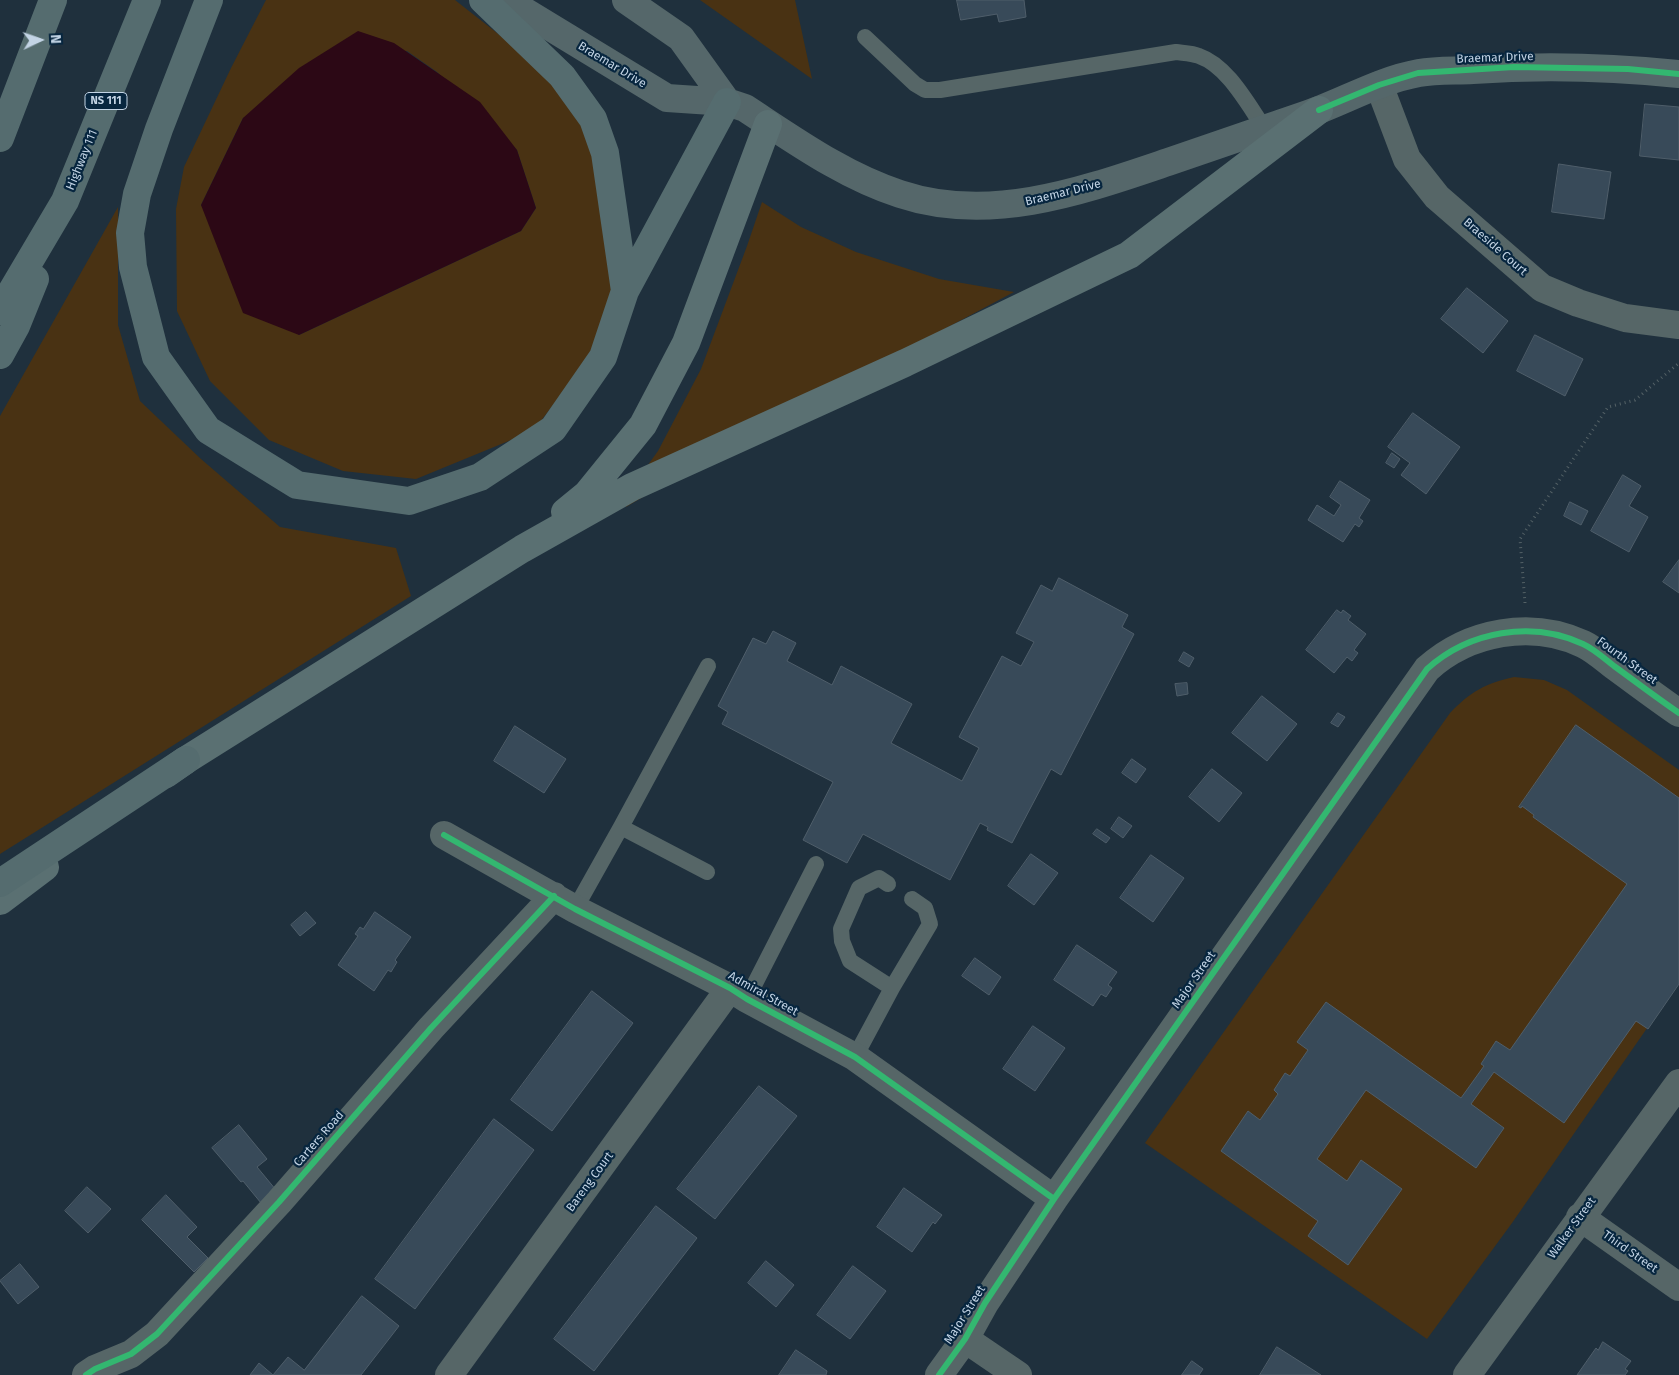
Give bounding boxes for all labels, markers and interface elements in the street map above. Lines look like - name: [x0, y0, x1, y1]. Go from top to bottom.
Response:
- north arrow: [15, 15, 65, 65]
- text: N: [47, 34, 64, 44]
- street label: Braemar Drive: [575, 39, 649, 91]
- street label: Braemar Drive: [1456, 49, 1534, 67]
- road number: NS 111: [85, 92, 127, 110]
- street label: Highway 111: [63, 128, 101, 192]
- street label: Braemar Drive: [1024, 177, 1102, 209]
- street label: Braeside Court: [1460, 215, 1530, 279]
- street label: Fourth Street: [1594, 634, 1660, 688]
- street label: Major Street: [1169, 949, 1219, 1011]
- street label: Admiral Street: [726, 969, 800, 1019]
- street label: Carters Road: [291, 1108, 347, 1170]
- street label: Bareng Court: [563, 1149, 617, 1215]
- street label: Walker Street: [1545, 1194, 1599, 1262]
- street label: Third Street: [1600, 1228, 1660, 1276]
- street label: Major Street: [941, 1283, 989, 1347]

